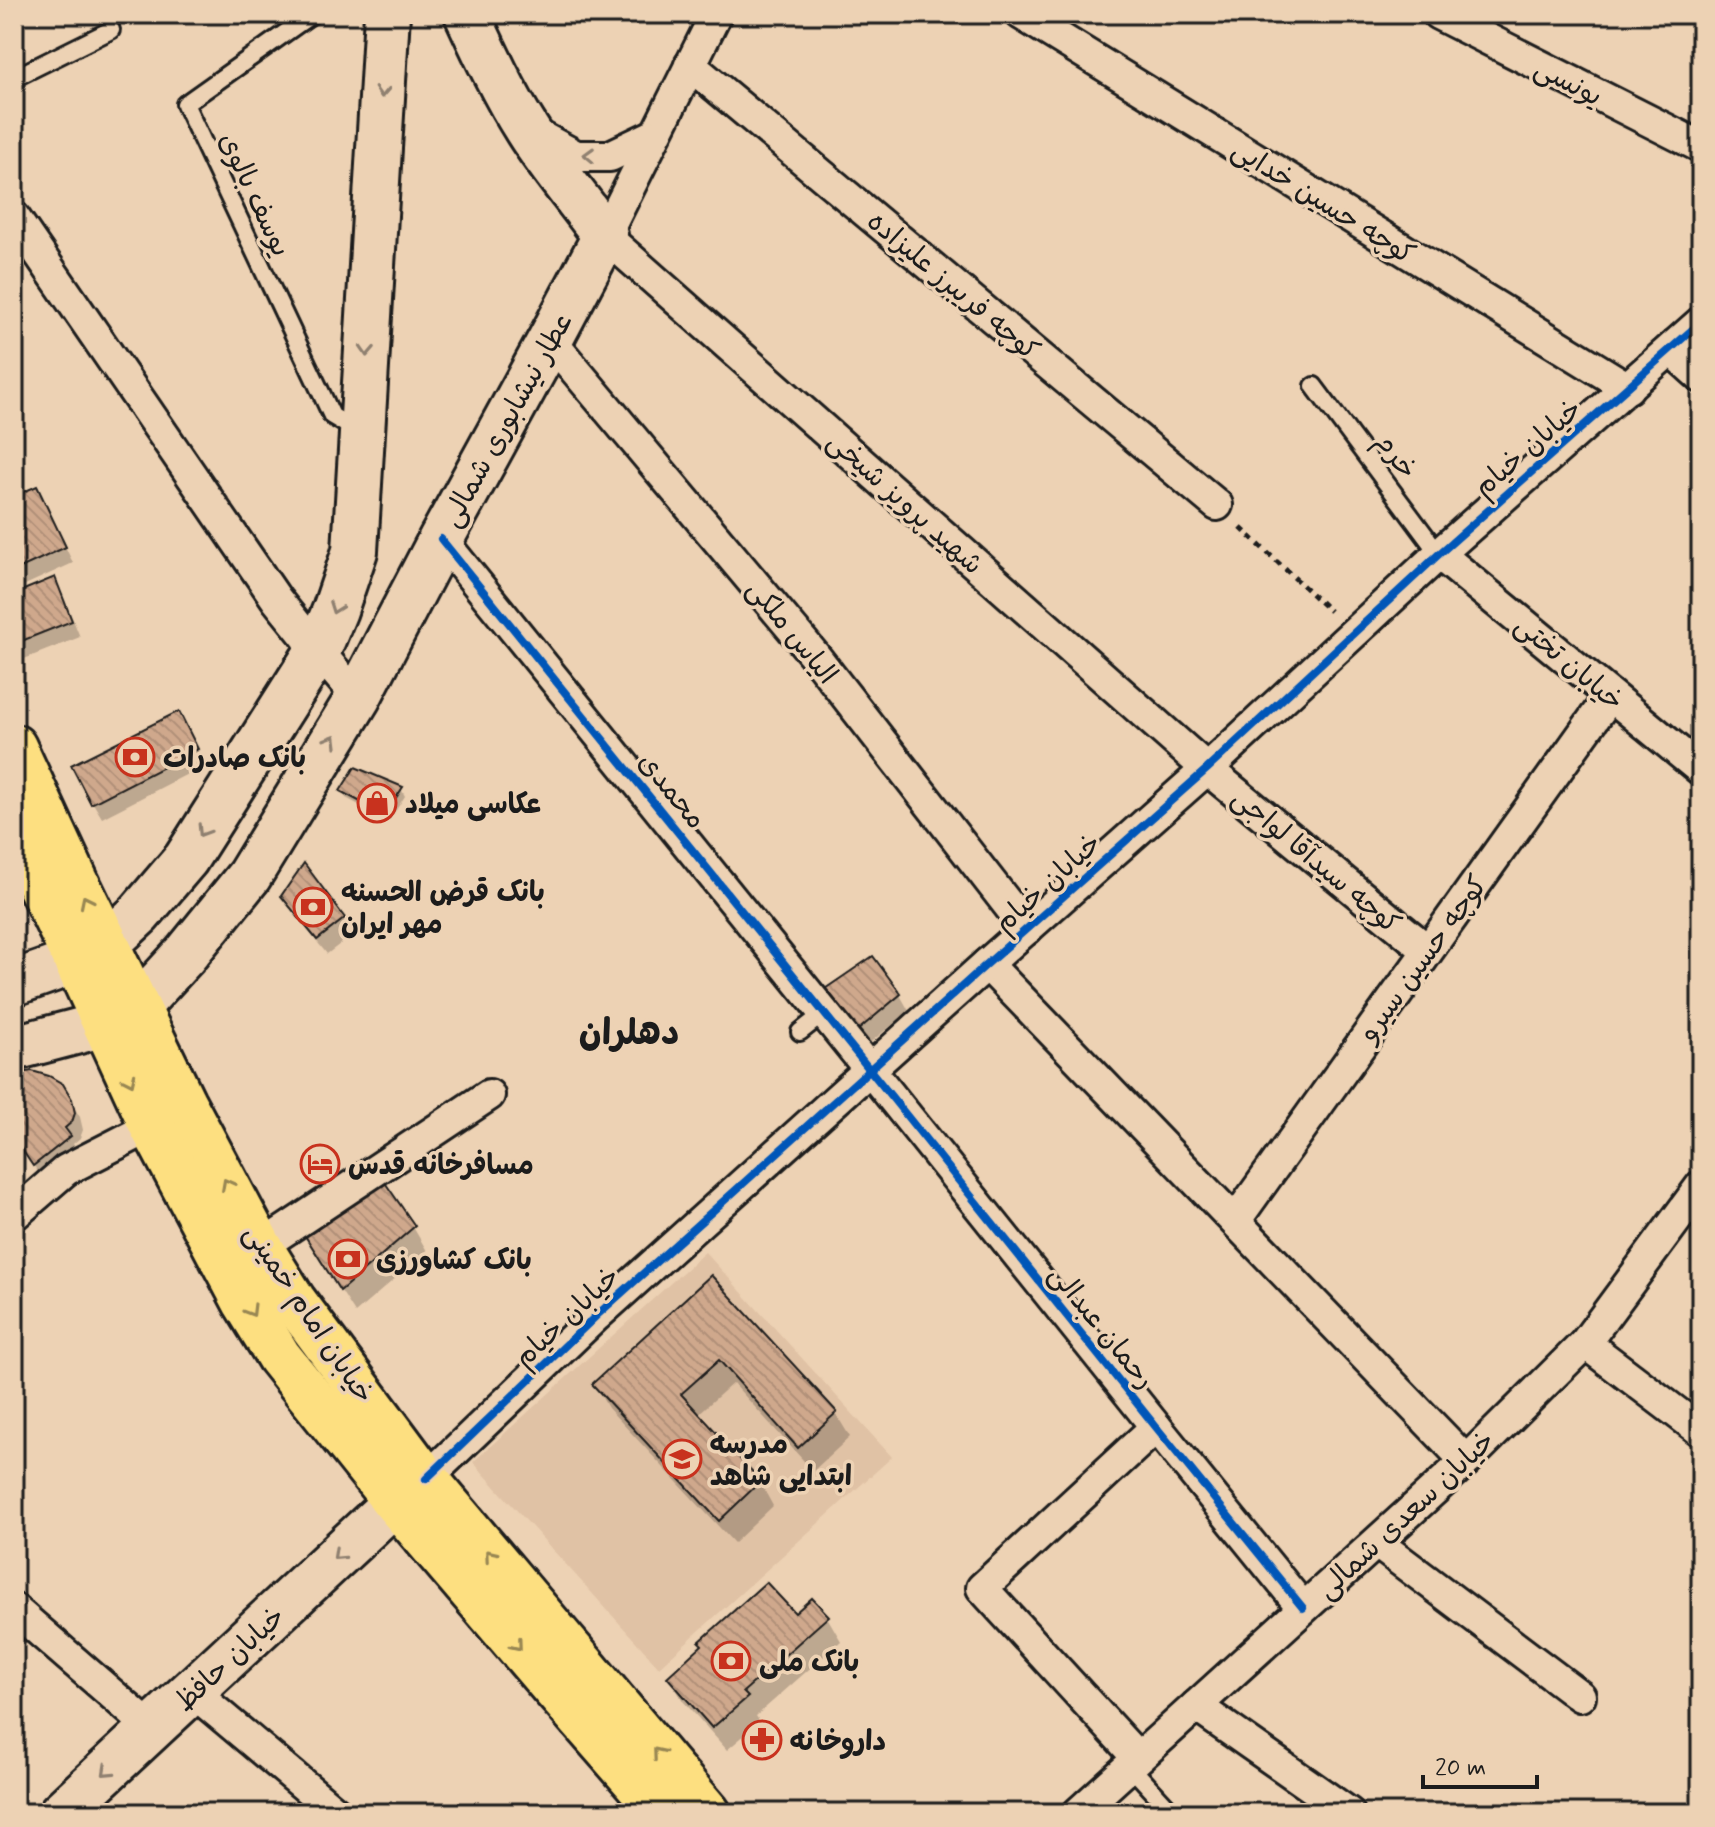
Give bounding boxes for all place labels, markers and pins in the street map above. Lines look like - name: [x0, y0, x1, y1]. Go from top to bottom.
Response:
- bank icon: بانک صادرات: [114, 736, 156, 778]
- place label: بانک صادرات: [163, 741, 306, 778]
- shop icon: عکاسی میلاد: [356, 782, 398, 824]
- place label: عکاسی میلاد: [405, 787, 541, 824]
- place label: بانک قرض الحسنه مهر ایران: [341, 875, 545, 944]
- bank icon: بانک قرض الحسنه مهر ایران: [292, 886, 334, 928]
- hotel icon: مسافرخانه قدس: [299, 1143, 341, 1185]
- place label: مسافرخانه قدس: [348, 1148, 534, 1185]
- bank icon: بانک کشاورزی: [327, 1238, 369, 1280]
- place label: بانک کشاورزی: [376, 1243, 532, 1280]
- place label: مدرسه ابتدایی شاهد: [710, 1427, 852, 1496]
- school or university icon: مدرسه ابتدایی شاهد: [661, 1438, 703, 1480]
- bank icon: بانک ملی: [710, 1640, 752, 1682]
- place label: بانک ملی: [759, 1645, 859, 1682]
- pharmacy icon: داروخانه: [741, 1719, 783, 1761]
- place label: داروخانه: [790, 1724, 886, 1761]

